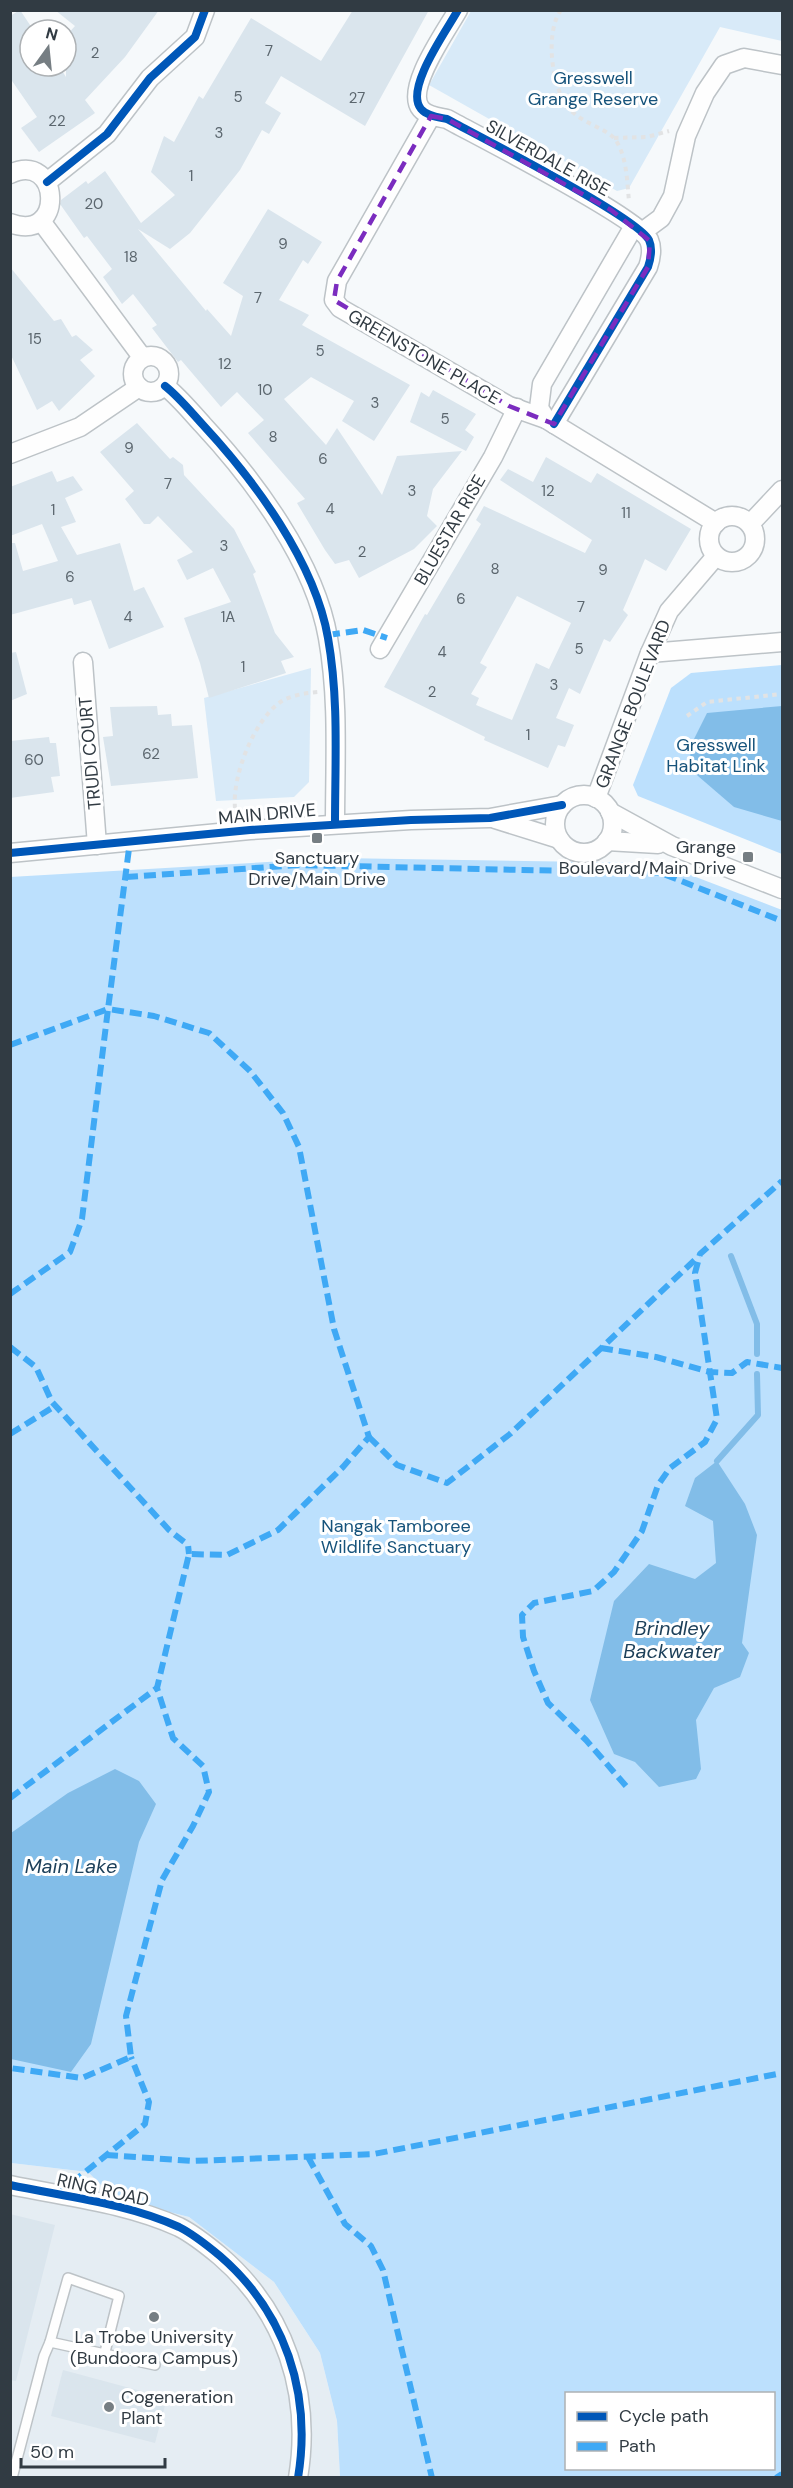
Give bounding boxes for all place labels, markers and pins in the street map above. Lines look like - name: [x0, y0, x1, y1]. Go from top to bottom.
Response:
- marker: Sanctuary Drive/Main Drive: [310, 831, 324, 845]
- place label: Grange Boulevard/Main Drive: [559, 835, 736, 880]
- place label: Sanctuary Drive/Main Drive: [248, 846, 386, 891]
- marker: Grange Boulevard/Main Drive: [741, 850, 755, 864]
- marker: La Trobe University (Bundoora Campus): [147, 2310, 161, 2324]
- place label: La Trobe University (Bundoora Campus): [70, 2325, 238, 2370]
- place label: Cogeneration Plant: [121, 2385, 233, 2430]
- marker: Cogeneration Plant: [102, 2400, 116, 2414]

